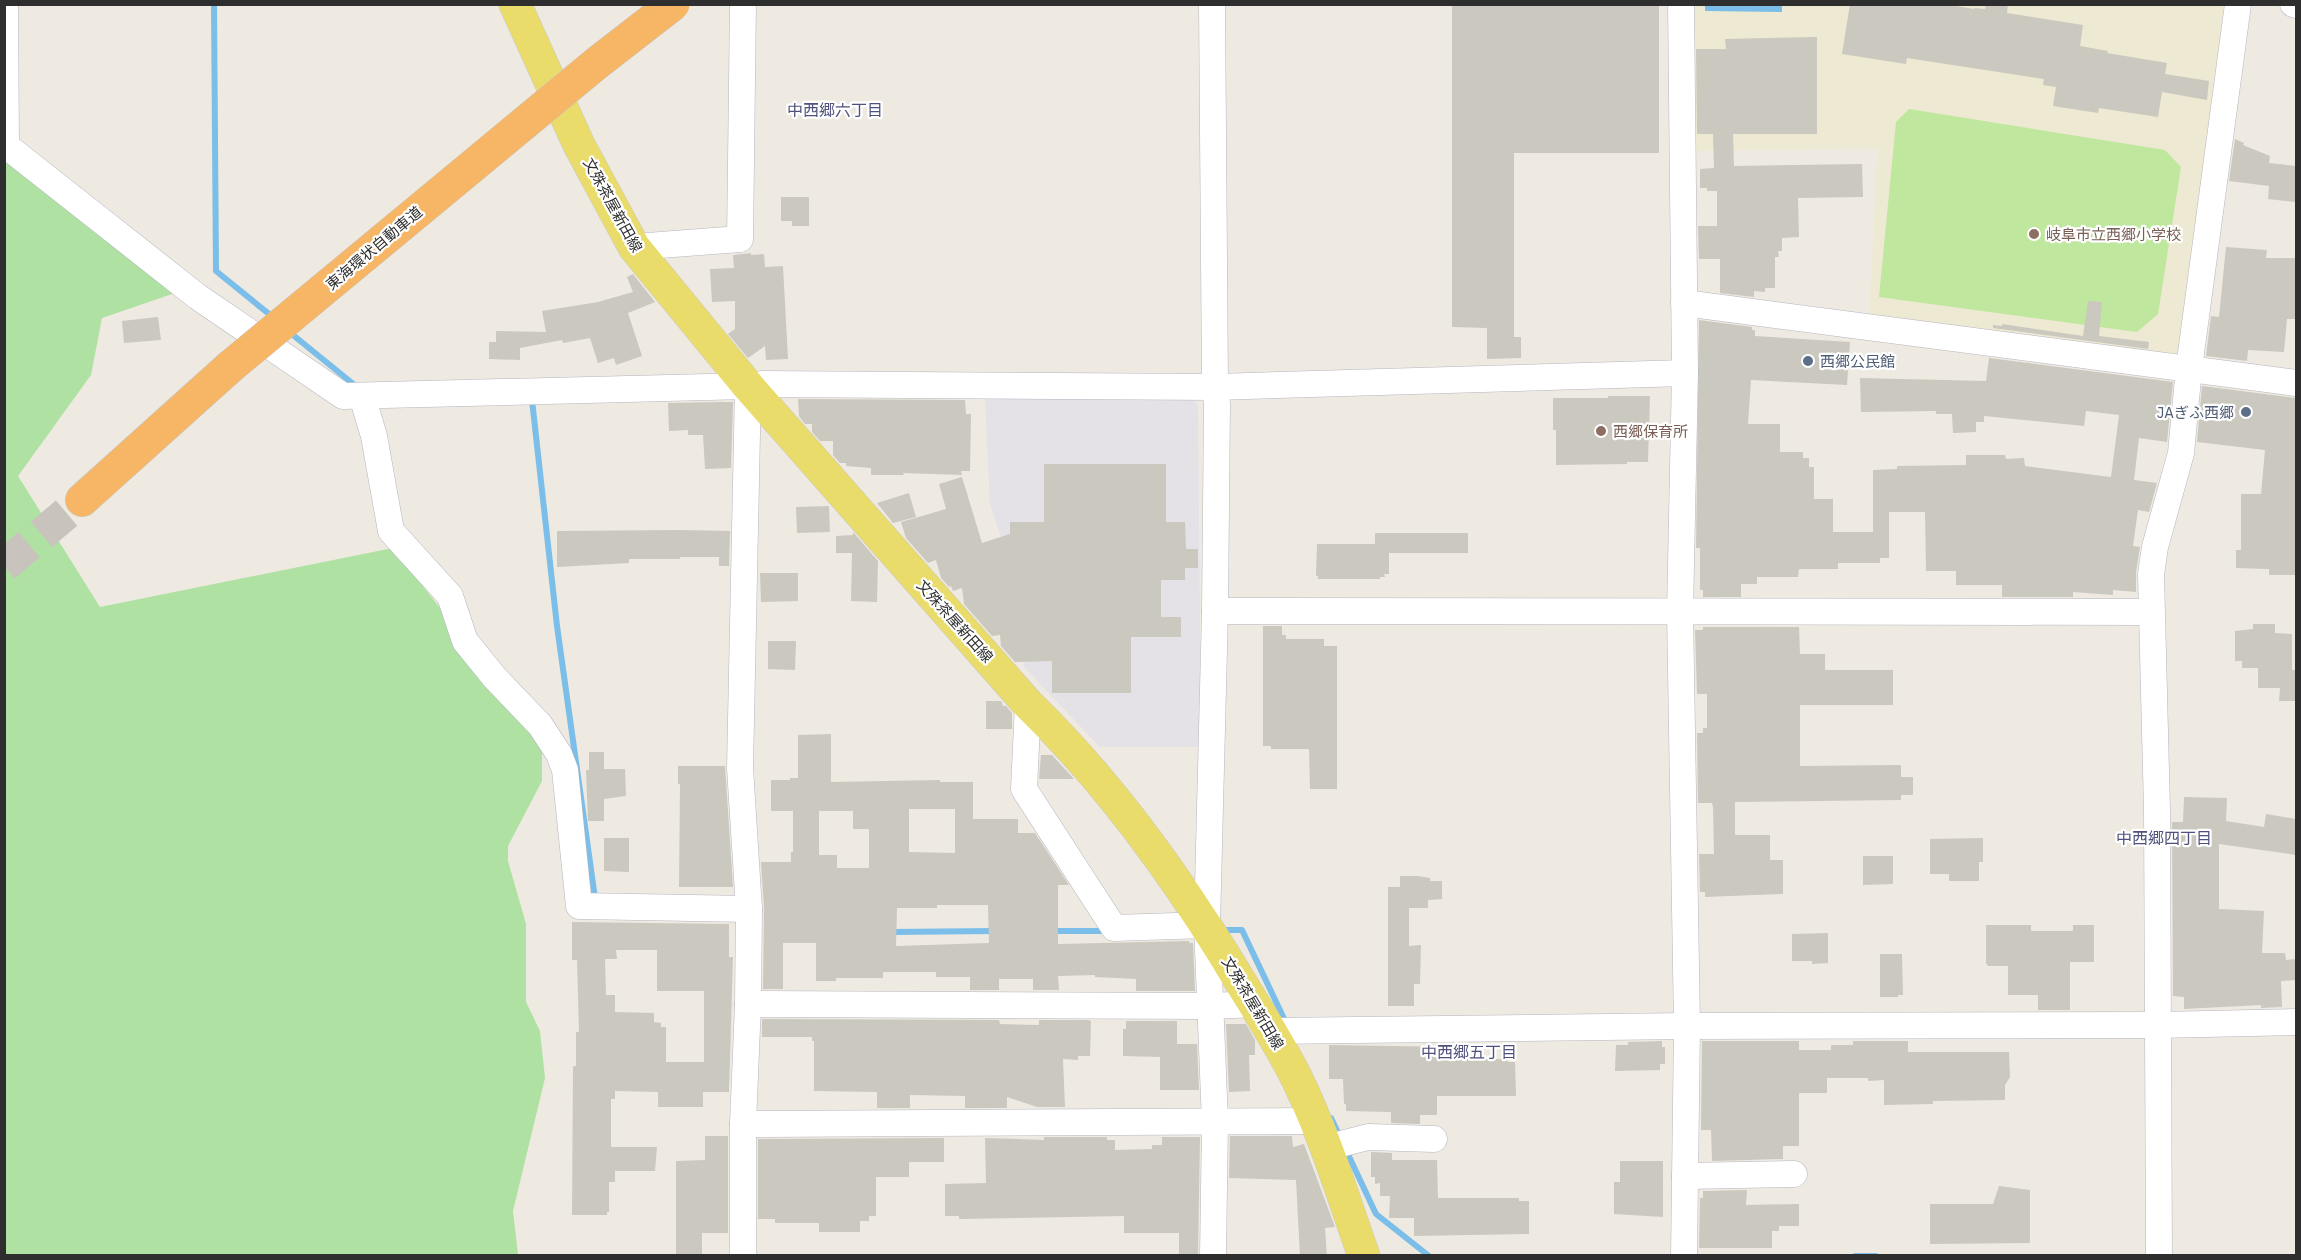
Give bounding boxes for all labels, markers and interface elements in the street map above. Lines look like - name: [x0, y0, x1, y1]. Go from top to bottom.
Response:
- district label: 中西郷六丁目: [787, 100, 883, 120]
- street label: 文殊茶屋新田線: [579, 154, 647, 256]
- street label: 東海環状自動車道: [322, 202, 426, 294]
- place label: 岐阜市立西郷小学校: [2046, 225, 2181, 244]
- marker: 岐阜市立西郷小学校: [2027, 227, 2041, 241]
- place label: 西郷公民館: [1820, 352, 1895, 371]
- marker: 西郷公民館: [1801, 354, 1815, 368]
- place label: JAぎふ西郷: [2157, 403, 2234, 422]
- marker: JAぎふ西郷: [2239, 405, 2253, 419]
- place label: 西郷保育所: [1613, 422, 1688, 441]
- marker: 西郷保育所: [1594, 424, 1608, 438]
- street label: 文殊茶屋新田線: [913, 576, 997, 666]
- district label: 中西郷四丁目: [2116, 828, 2212, 848]
- street label: 文殊茶屋新田線: [1218, 953, 1288, 1053]
- district label: 中西郷五丁目: [1421, 1042, 1517, 1062]

